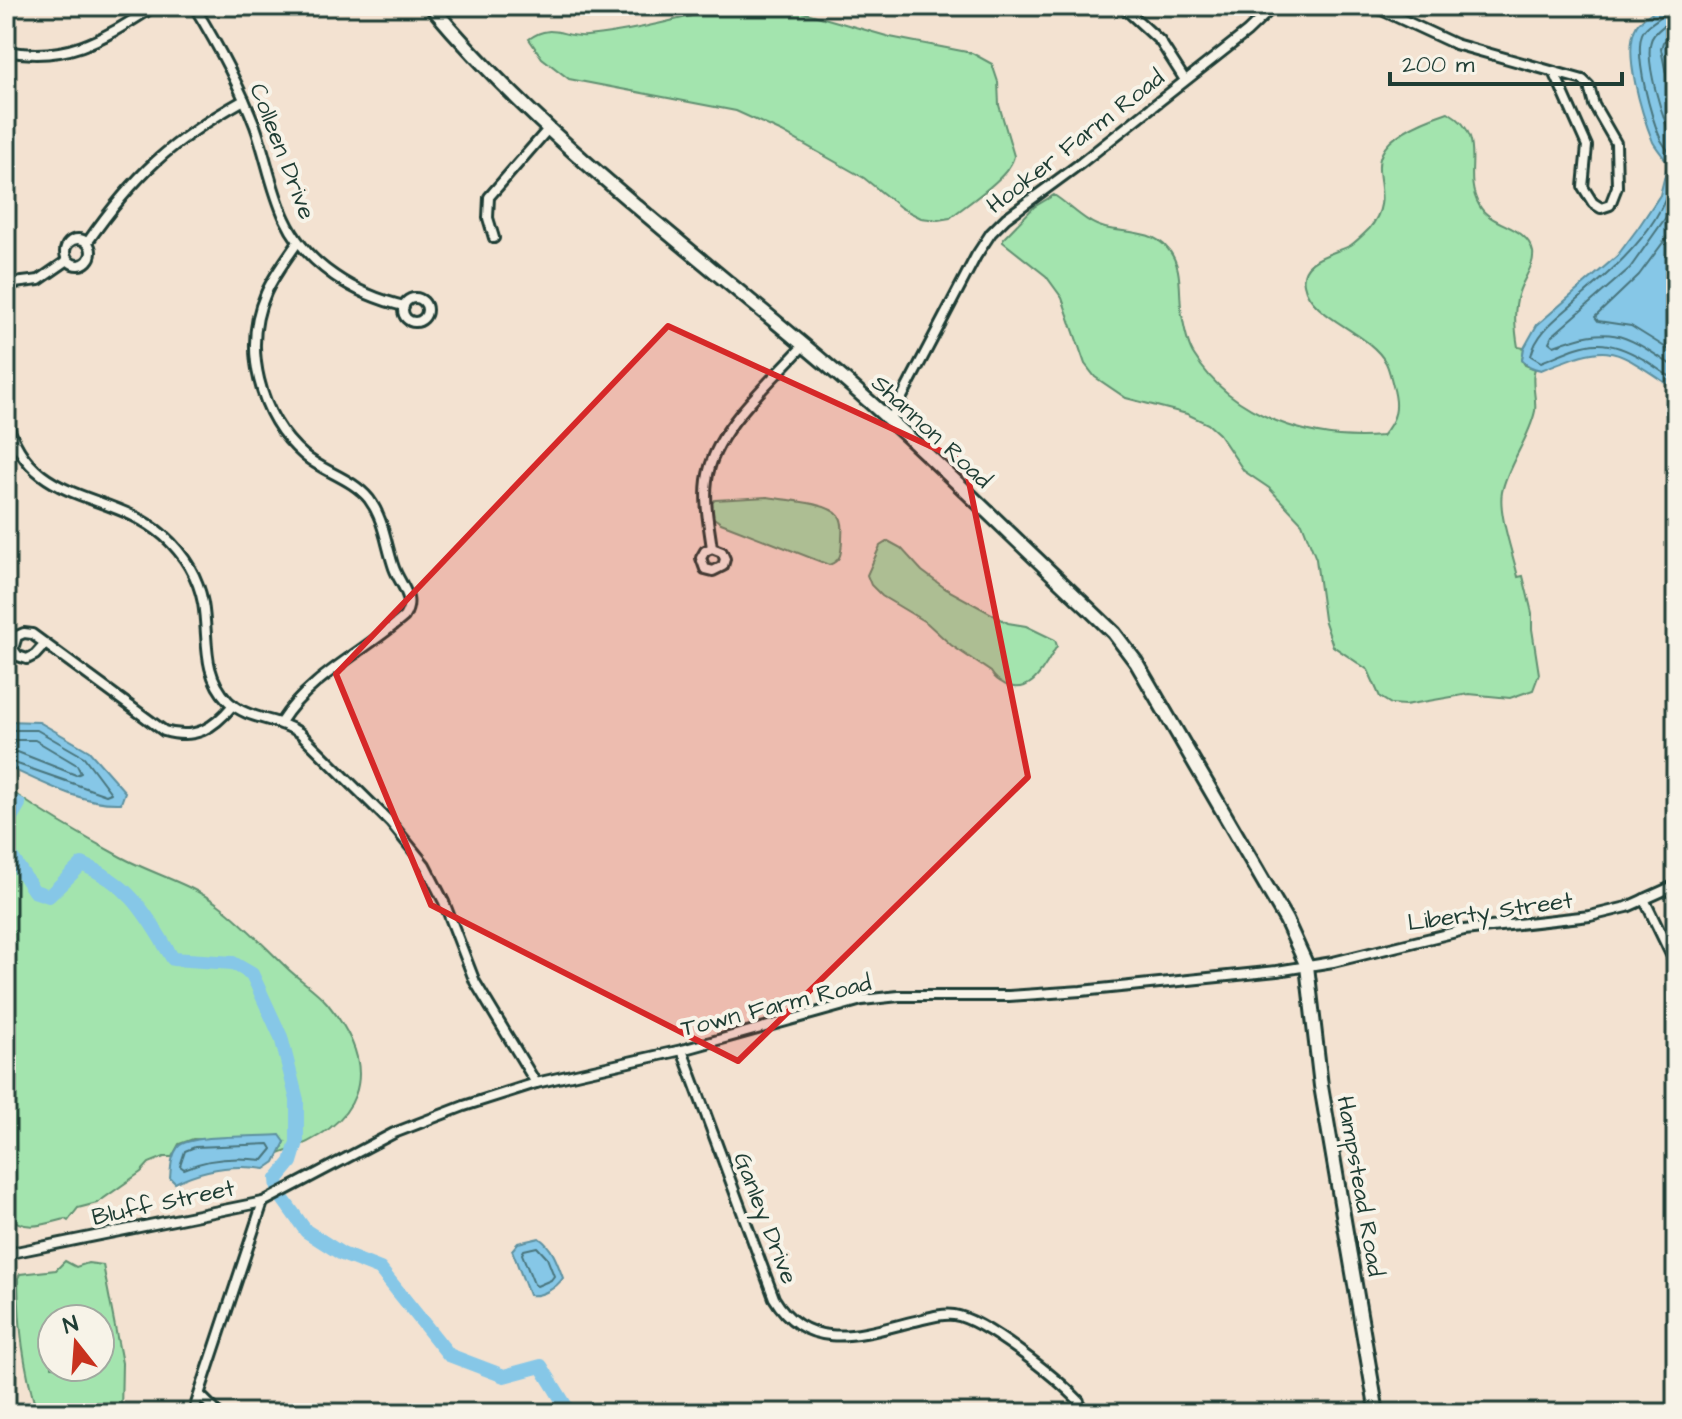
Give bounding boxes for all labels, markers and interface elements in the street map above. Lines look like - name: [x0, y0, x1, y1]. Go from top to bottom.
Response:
- scale bar: [1390, 36, 1622, 86]
- text: 200 m: [1402, 48, 1475, 82]
- street label: Hooker Farm Road: [979, 61, 1172, 222]
- street label: Colleen Drive: [240, 78, 324, 224]
- street label: Shannon Road: [864, 367, 999, 497]
- street label: Liberty Street: [1405, 884, 1575, 941]
- street label: Town Farm Road: [678, 966, 875, 1046]
- street label: Hampstead Road: [1327, 1093, 1393, 1279]
- street label: Ganley Drive: [723, 1148, 806, 1289]
- street label: Bluff Street: [89, 1171, 238, 1235]
- north arrow: [36, 1303, 116, 1383]
- text: N: [59, 1308, 82, 1342]

